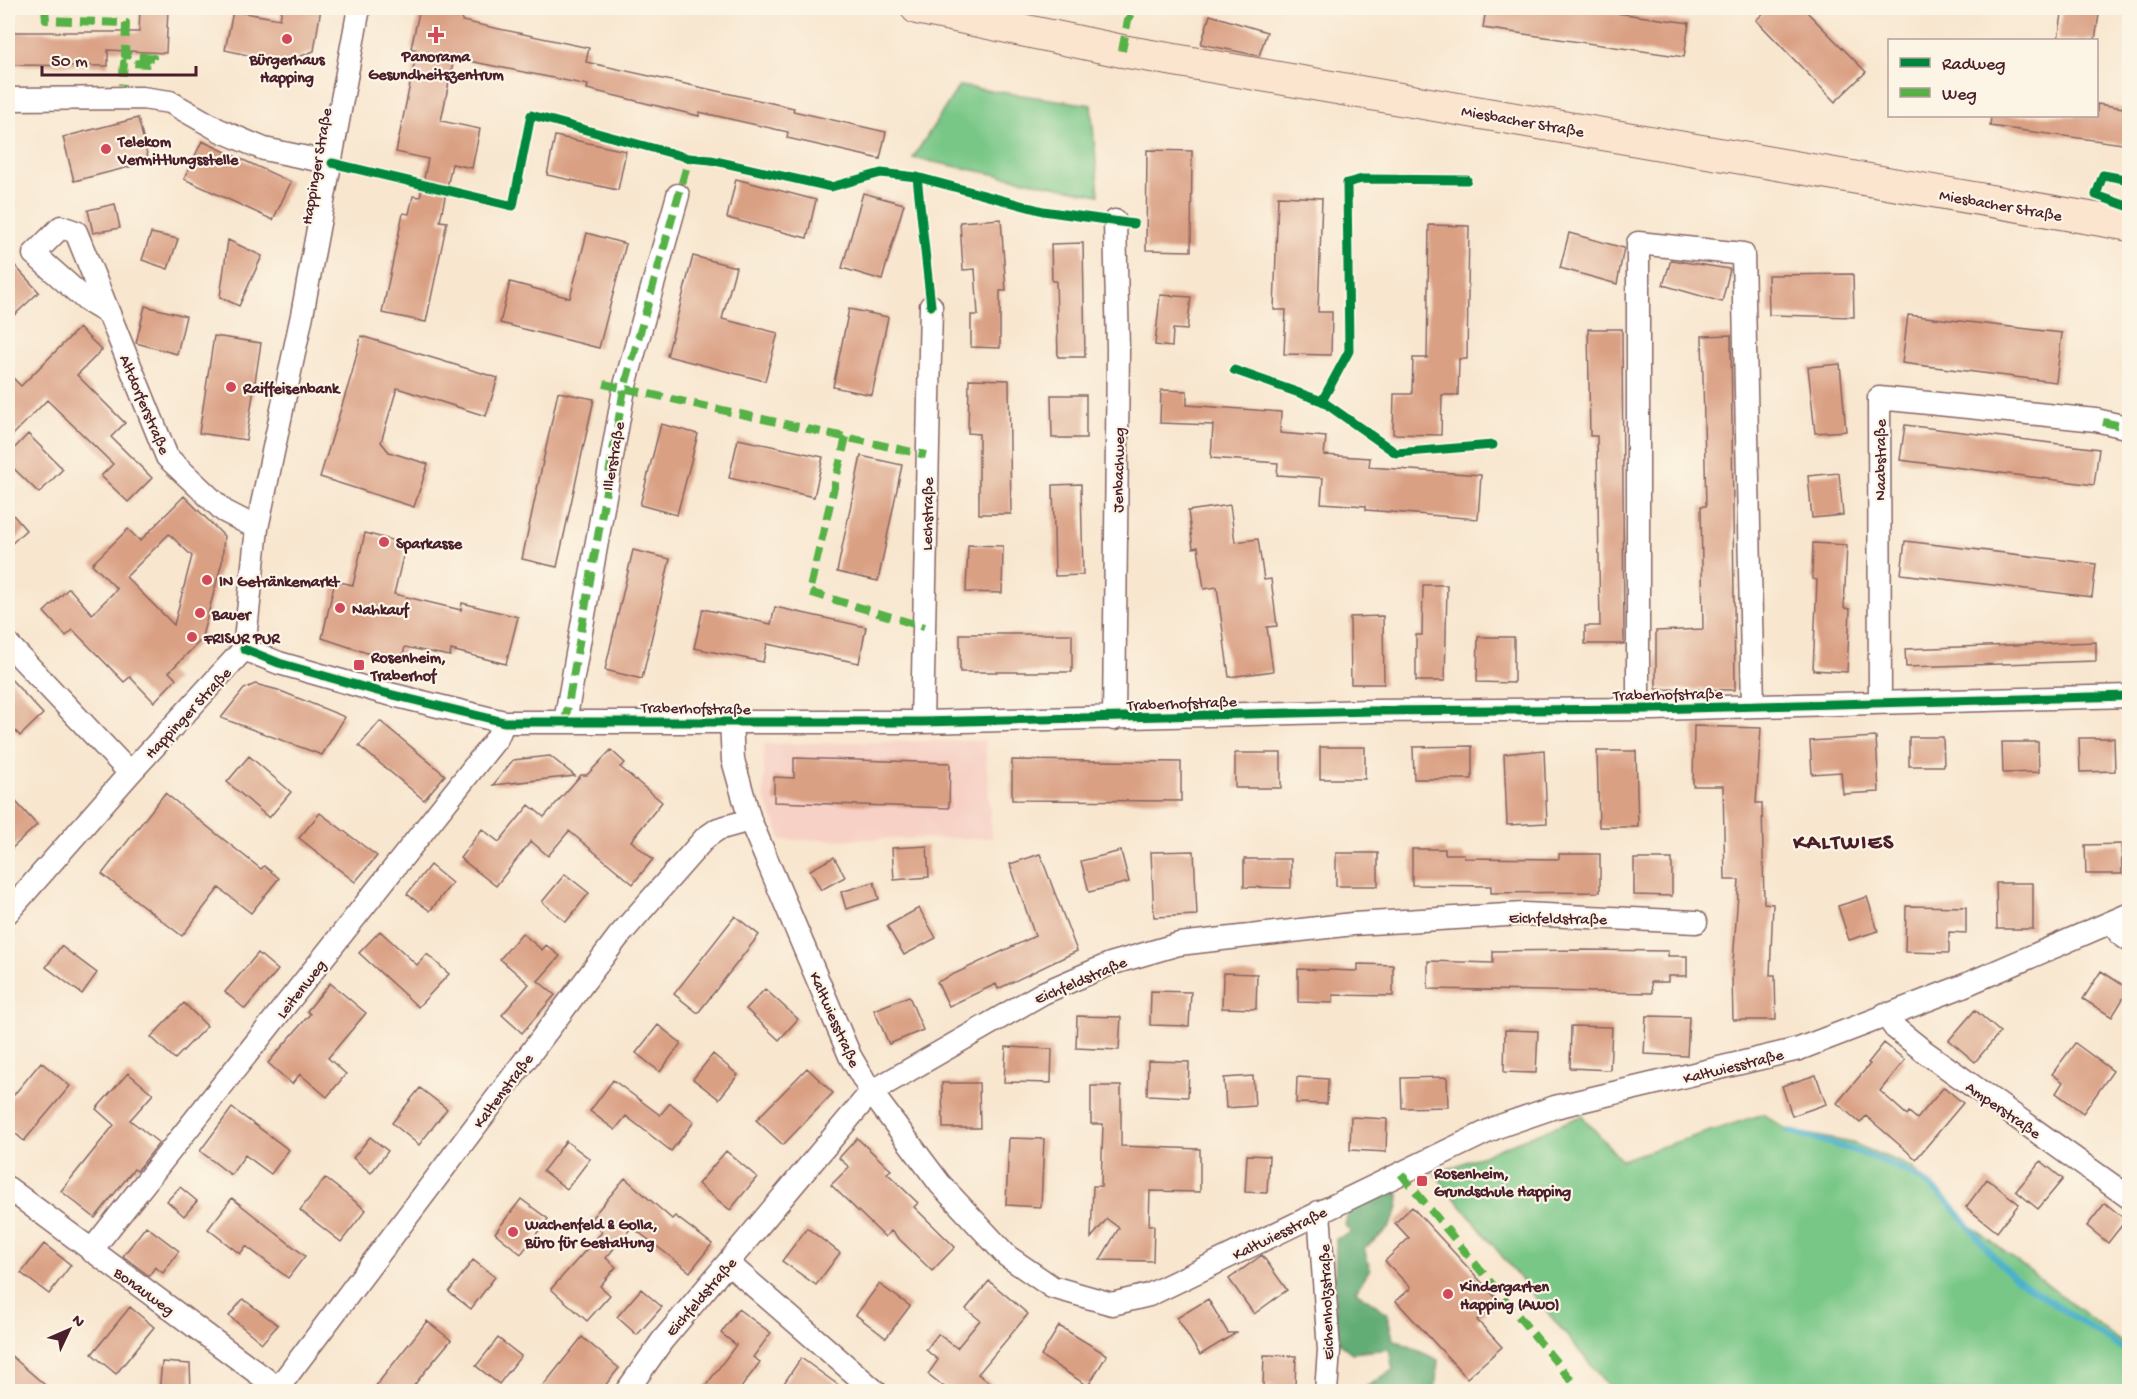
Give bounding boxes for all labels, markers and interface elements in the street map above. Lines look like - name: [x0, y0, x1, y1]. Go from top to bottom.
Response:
- marker: Panorama Gesundheitszentrum: [427, 26, 445, 44]
- marker: Bürgerhaus Happing: [280, 32, 294, 46]
- scale bar: [42, 39, 196, 77]
- legend: [1888, 39, 2098, 117]
- place label: Panorama Gesundheitszentrum: [368, 49, 504, 86]
- text: 50 m: [51, 52, 88, 73]
- place label: Bürgerhaus Happing: [248, 52, 326, 89]
- text: Radweg: [1942, 55, 2005, 76]
- text: Weg: [1942, 85, 1977, 106]
- street label: Miesbacher Straße: [1460, 103, 1586, 144]
- street label: Happinger Straße: [299, 106, 338, 226]
- place label: Telekom Vermittlungsstelle: [116, 134, 239, 171]
- marker: Telekom Vermittlungsstelle: [99, 142, 113, 156]
- street label: Miesbacher Straße: [1938, 187, 2064, 228]
- street label: Altdorferstraße: [113, 353, 173, 459]
- marker: Raiffeisenbank: [224, 380, 238, 394]
- place label: Raiffeisenbank: [242, 380, 341, 400]
- street label: Naabstraße: [1873, 418, 1892, 501]
- street label: Illerstraße: [600, 420, 631, 493]
- street label: Jenbachweg: [1110, 427, 1131, 513]
- street label: Lechstraße: [919, 477, 940, 551]
- marker: Sparkasse: [377, 535, 391, 549]
- place label: Sparkasse: [396, 536, 463, 555]
- marker: IN Getränkemarkt: [200, 573, 214, 587]
- place label: IN Getränkemarkt: [219, 574, 341, 593]
- marker: Nahkauf: [333, 601, 347, 615]
- place label: Nahkauf: [352, 601, 410, 621]
- marker: Bauer: [193, 606, 207, 620]
- place label: Bauer: [211, 607, 253, 626]
- marker: FRISUR PUR: [185, 630, 199, 644]
- place label: FRISUR PUR: [203, 631, 281, 650]
- place label: Rosenheim, Traberhof: [369, 650, 446, 687]
- marker: Rosenheim, Traberhof: [352, 658, 366, 672]
- street label: Happinger Straße: [142, 664, 237, 764]
- street label: Traberhofstraße: [1612, 686, 1724, 707]
- street label: Traberhofstraße: [1126, 694, 1238, 717]
- street label: Traberhofstraße: [640, 700, 752, 721]
- district label: KALTWIES: [1792, 831, 1895, 857]
- street label: Eichfeldstraße: [1509, 910, 1608, 931]
- street label: Eichfeldstraße: [1032, 954, 1131, 1010]
- street label: Leitenweg: [274, 957, 332, 1023]
- street label: Kaltwiesstraße: [803, 970, 863, 1072]
- street label: Kaltwiesstraße: [1682, 1047, 1787, 1090]
- street label: Kaltenstraße: [471, 1050, 539, 1133]
- street label: Amperstraße: [1961, 1079, 2044, 1145]
- place label: Rosenheim, Grundschule Happing: [1433, 1166, 1571, 1203]
- marker: Rosenheim, Grundschule Happing: [1415, 1174, 1429, 1188]
- street label: Kaltwiesstraße: [1230, 1204, 1332, 1266]
- place label: Wachenfeld & Golla, Büro für Gestaltung: [524, 1216, 658, 1254]
- marker: Wachenfeld & Golla, Büro für Gestaltung: [506, 1225, 520, 1239]
- street label: Eichenholzstraße: [1317, 1243, 1340, 1360]
- street label: Eichfeldstraße: [663, 1254, 743, 1342]
- street label: Bonauweg: [108, 1264, 177, 1321]
- place label: Kindergarten Happing (AWO): [1459, 1279, 1559, 1316]
- marker: Kindergarten Happing (AWO): [1441, 1287, 1455, 1301]
- north arrow: [39, 1300, 99, 1360]
- text: N: [67, 1312, 88, 1333]

